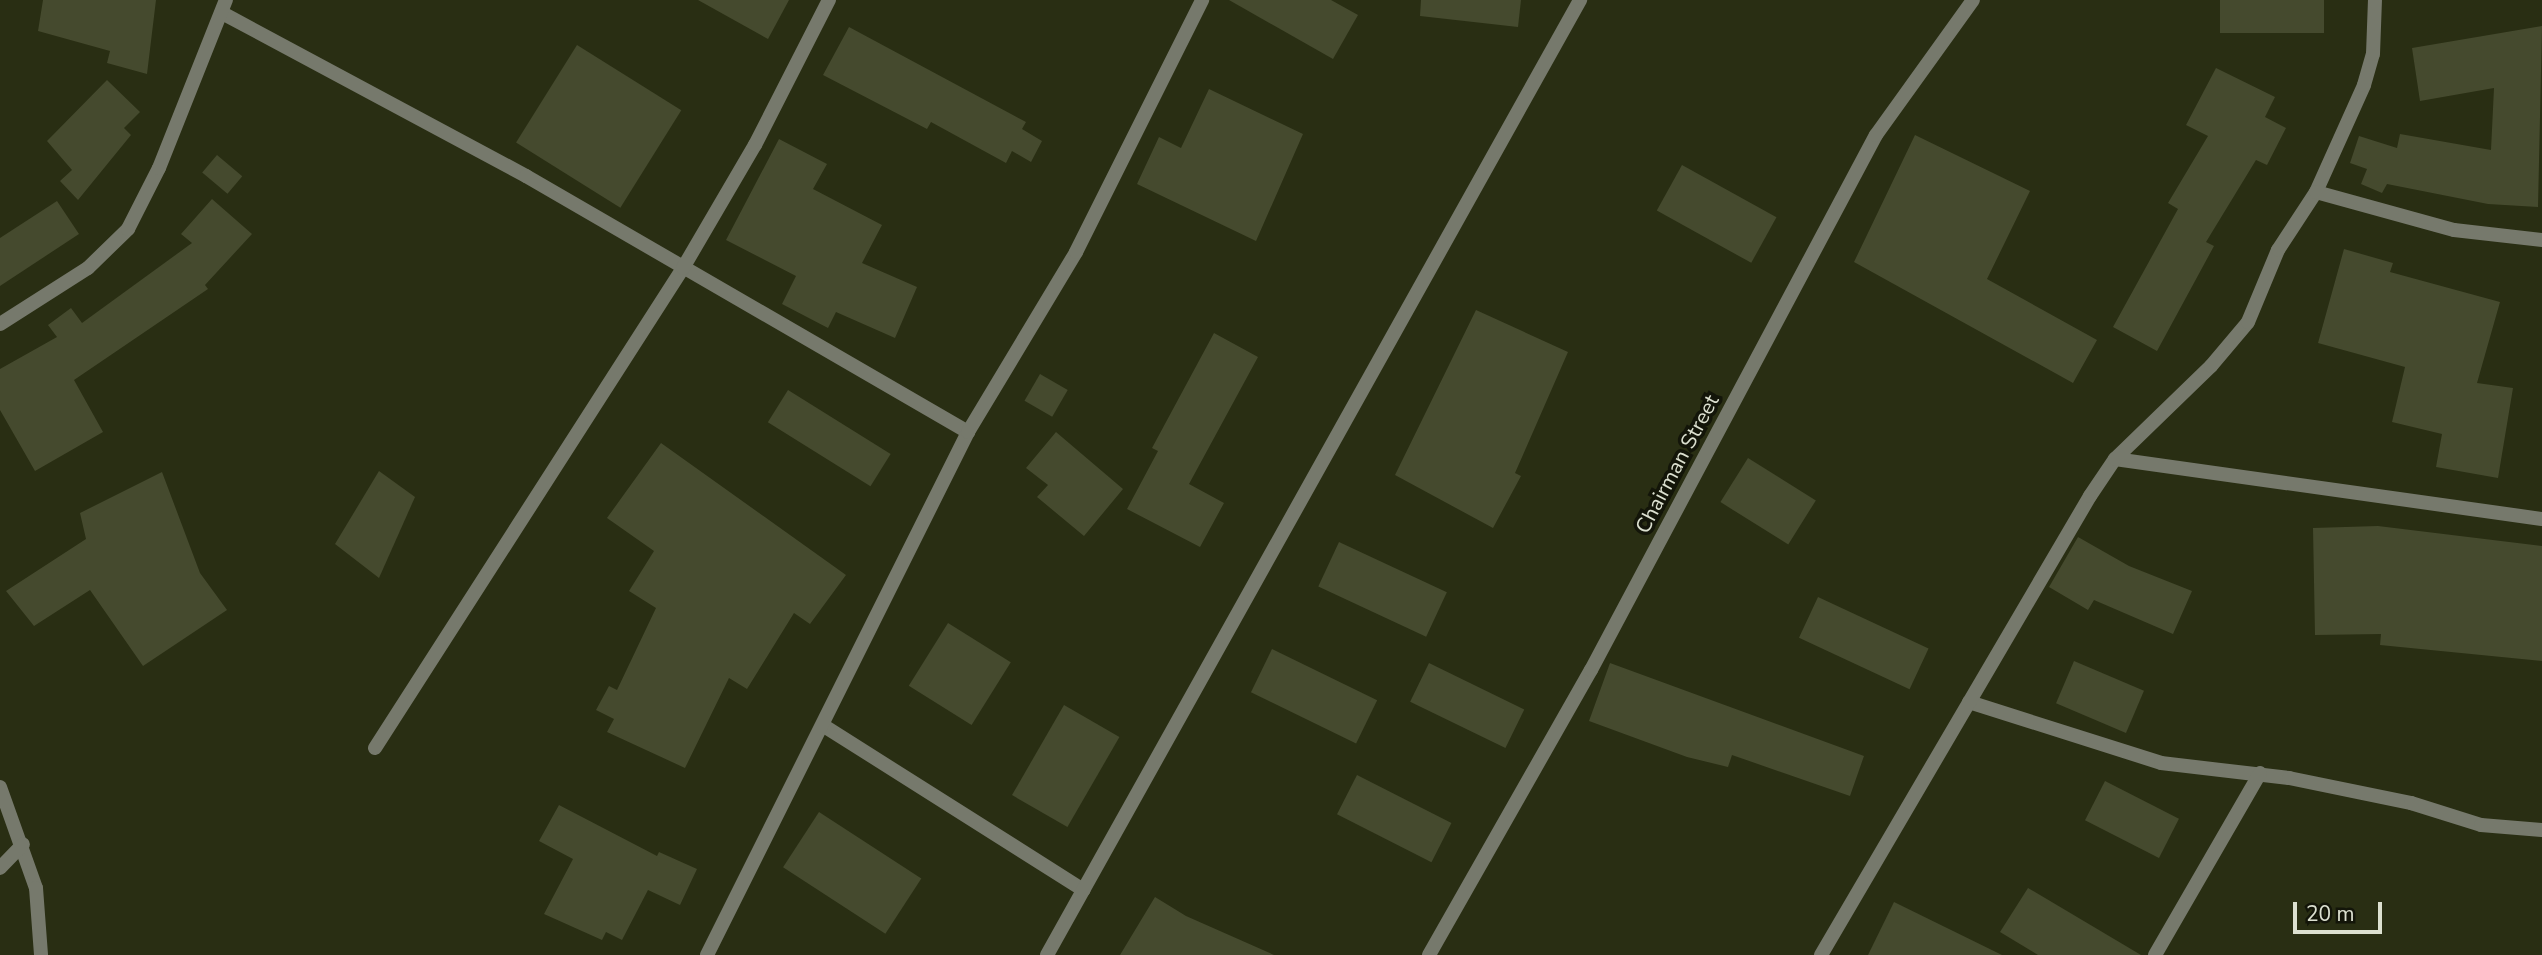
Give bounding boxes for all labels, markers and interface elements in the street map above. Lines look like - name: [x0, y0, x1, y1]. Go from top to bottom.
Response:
- street label: Chairman Street: [1630, 390, 1724, 538]
- scale bar: [2297, 888, 2386, 932]
- text: 20 m: [2306, 900, 2355, 928]

